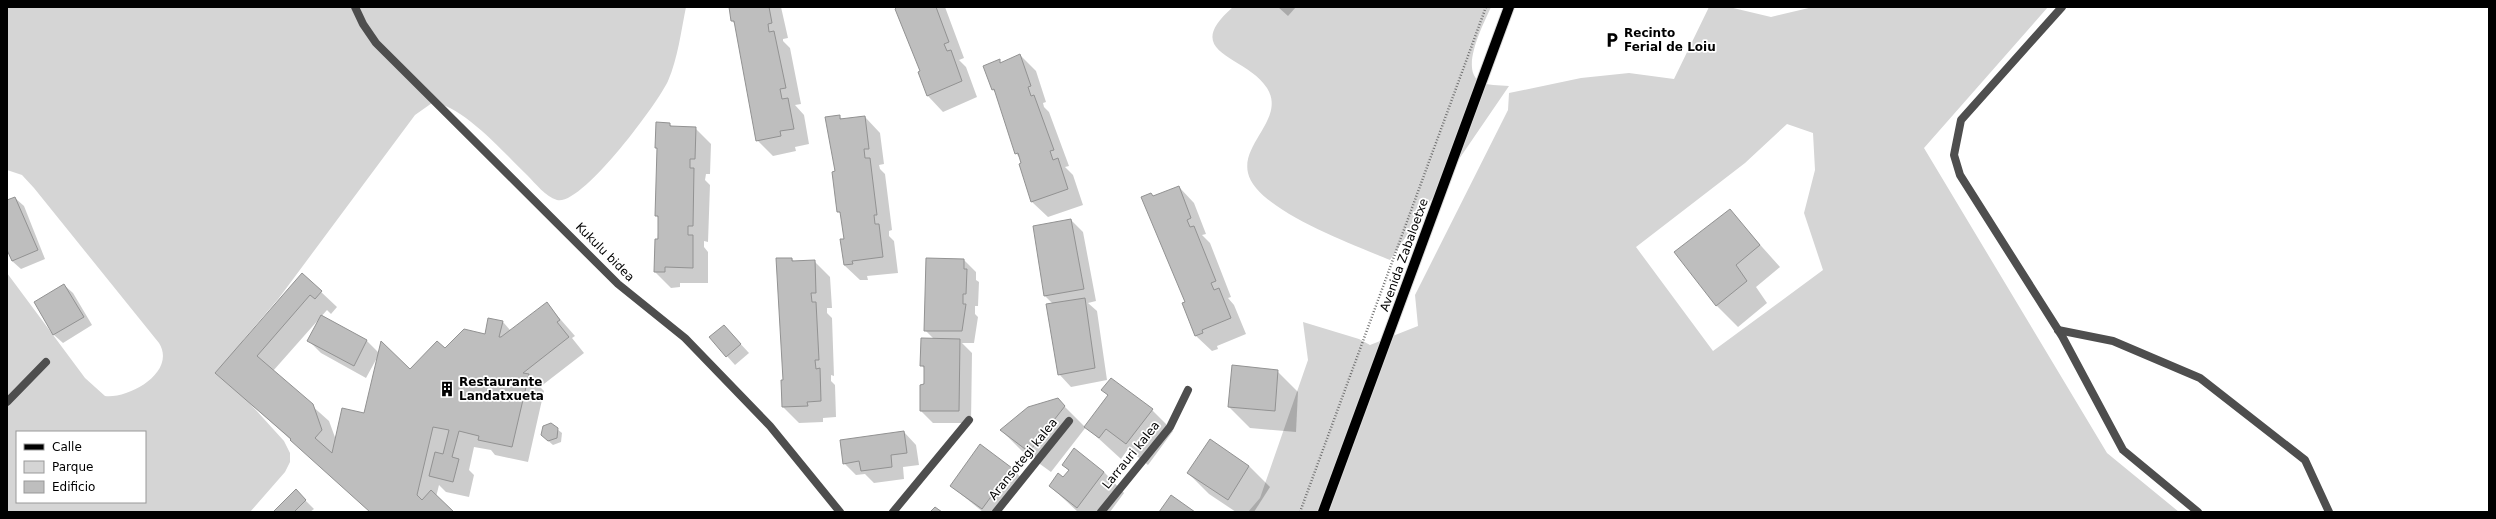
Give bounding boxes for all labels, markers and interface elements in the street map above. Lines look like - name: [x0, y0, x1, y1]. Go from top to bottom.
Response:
- place label: Recinto Ferial de Loiu: [1624, 26, 1716, 54]
- parking icon: Recinto Ferial de Loiu: [1603, 31, 1621, 49]
- street label: Avenida Zabaloetxe: [1377, 197, 1431, 313]
- street label: Kukulu bidea: [573, 220, 637, 284]
- place label: Restaurante Landatxueta: [459, 375, 544, 403]
- building icon: Restaurante Landatxueta: [438, 380, 456, 398]
- street label: Aransotegi kalea: [986, 415, 1060, 503]
- street label: Larrauri kalea: [1099, 418, 1163, 492]
- legend: [16, 431, 146, 503]
- text: Calle: [52, 440, 82, 454]
- text: Parque: [52, 460, 93, 474]
- text: Edificio: [52, 480, 95, 494]

